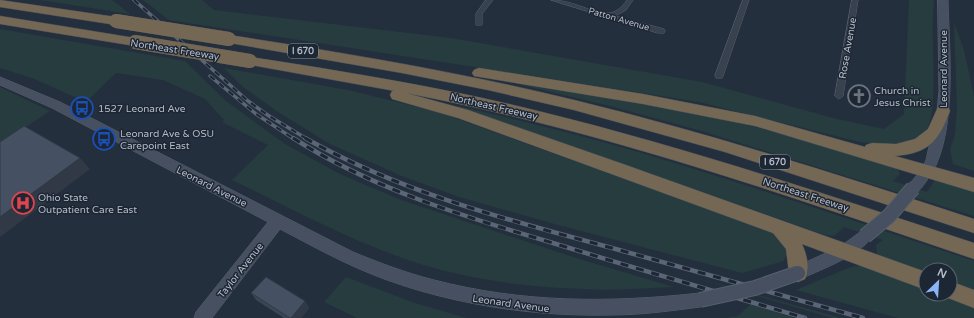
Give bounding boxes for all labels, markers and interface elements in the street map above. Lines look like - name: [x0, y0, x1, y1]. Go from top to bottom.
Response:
- street label: Patton Avenue: [587, 5, 651, 33]
- street label: Rose Avenue: [837, 16, 859, 80]
- street label: Leonard Avenue: [938, 30, 950, 108]
- street label: Northeast Freeway: [130, 37, 221, 63]
- road number: I 670: [288, 44, 318, 58]
- church icon: Church in Jesus Christ: [846, 83, 872, 109]
- place label: Church in Jesus Christ: [874, 85, 931, 109]
- street label: Northeast Freeway: [449, 91, 539, 123]
- bus stop icon: 1527 Leonard Ave: [69, 95, 95, 121]
- place label: 1527 Leonard Ave: [98, 103, 186, 115]
- bus stop icon: Leonard Ave & OSU Carepoint East: [91, 126, 117, 152]
- place label: Leonard Ave & OSU Carepoint East: [120, 128, 214, 152]
- road number: I 670: [760, 155, 790, 169]
- street label: Leonard Avenue: [174, 164, 249, 210]
- street label: Northeast Freeway: [761, 175, 851, 215]
- hospital icon: Ohio State Outpatient Care East: [10, 190, 36, 216]
- place label: Ohio State Outpatient Care East: [38, 192, 137, 216]
- street label: Taylor Avenue: [215, 240, 266, 301]
- north arrow: [918, 262, 958, 302]
- text: N: [935, 266, 949, 281]
- street label: Leonard Avenue: [472, 293, 550, 315]

